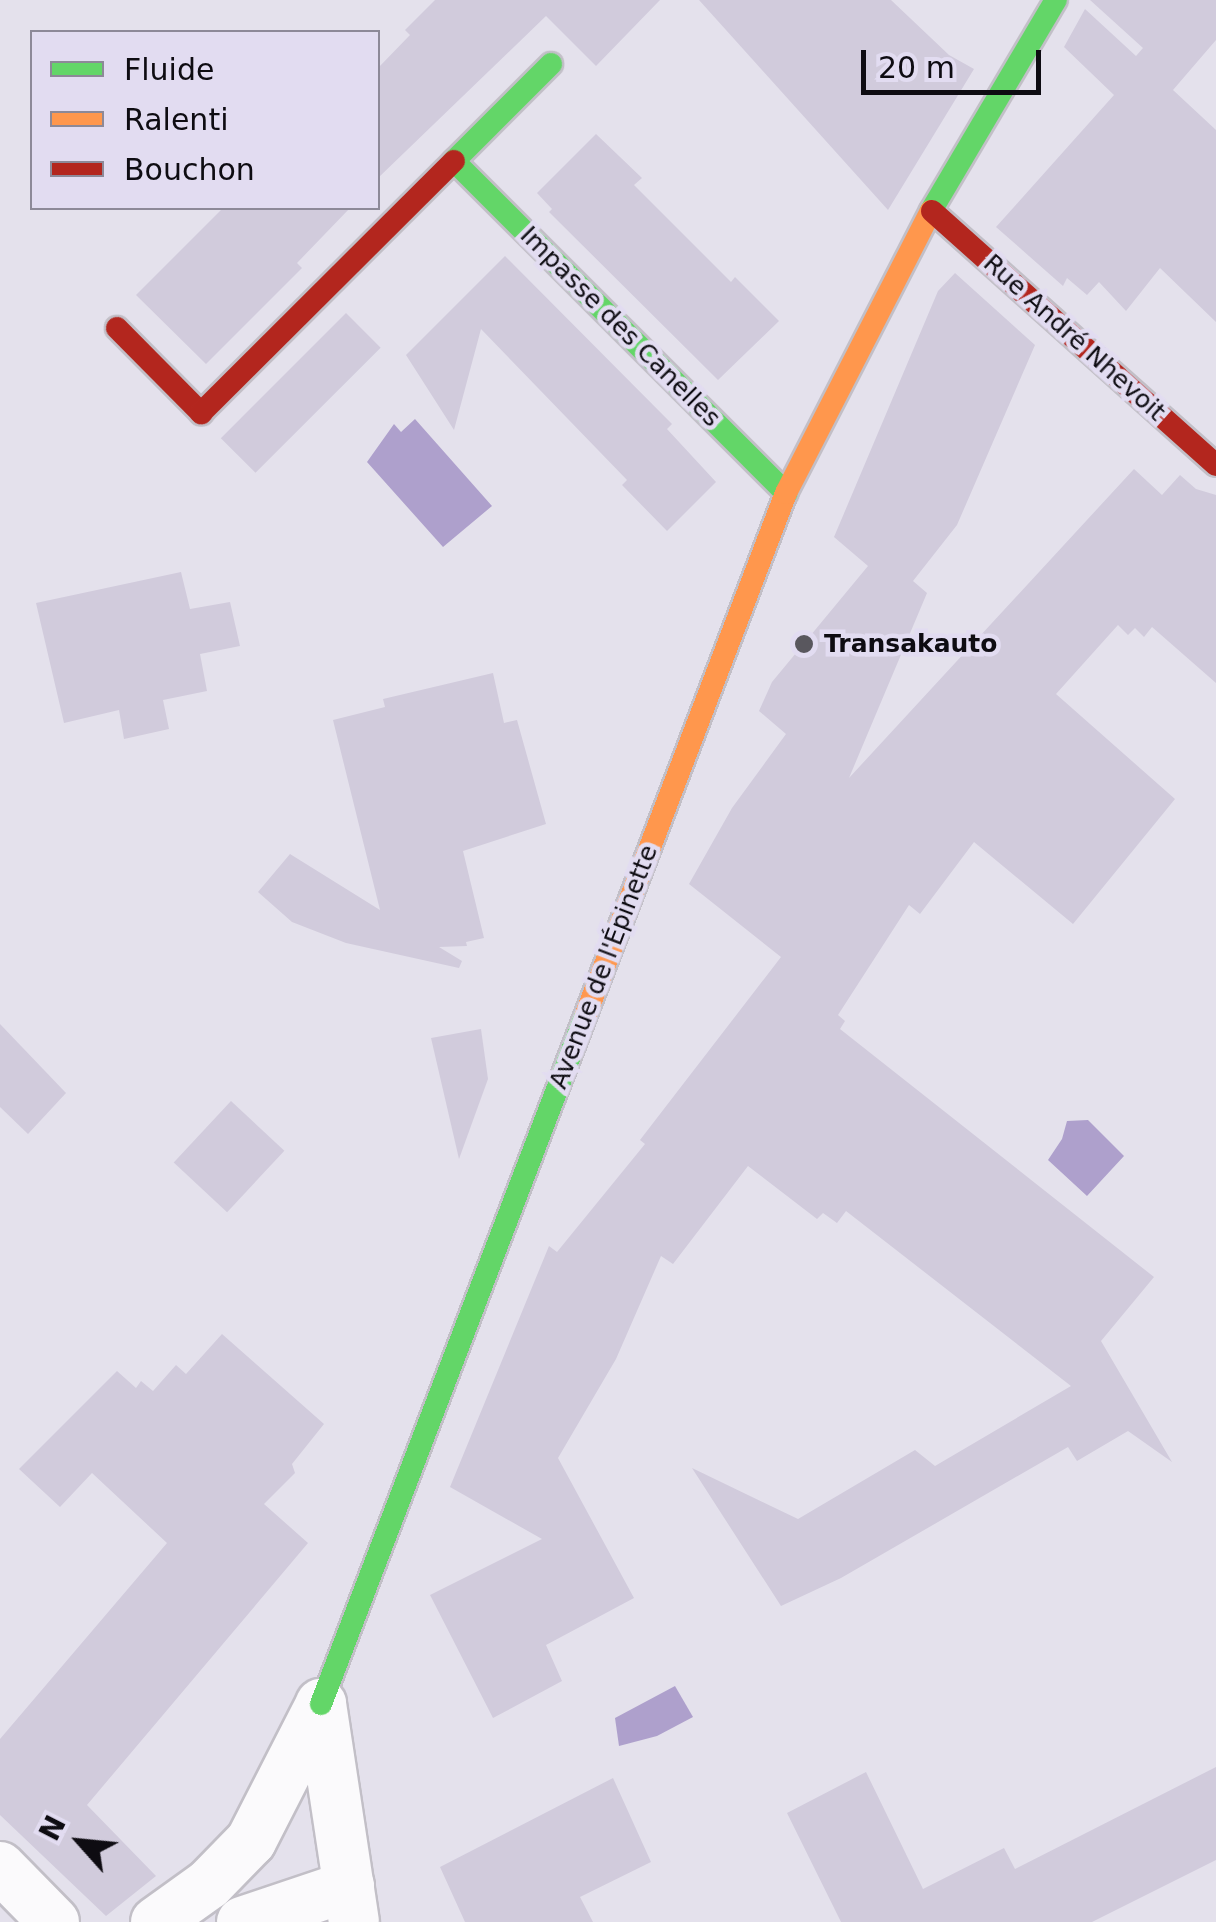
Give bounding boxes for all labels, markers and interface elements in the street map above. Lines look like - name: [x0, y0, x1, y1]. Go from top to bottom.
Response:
- legend: [30, 30, 380, 210]
- scale bar: [866, 30, 1046, 92]
- text: 20 m: [878, 50, 955, 85]
- text: Fluide: [124, 52, 214, 87]
- text: Ralenti: [124, 102, 228, 137]
- text: Bouchon: [124, 152, 255, 187]
- street label: Impasse des Canelles: [514, 221, 726, 433]
- street label: Rue André Nhevoit: [977, 249, 1171, 427]
- place label: Transakauto: [824, 629, 997, 659]
- marker: Transakauto: [793, 633, 815, 655]
- street label: Avenue de l'Épinette: [544, 841, 664, 1093]
- north arrow: [30, 1792, 130, 1892]
- text: N: [33, 1810, 73, 1846]

